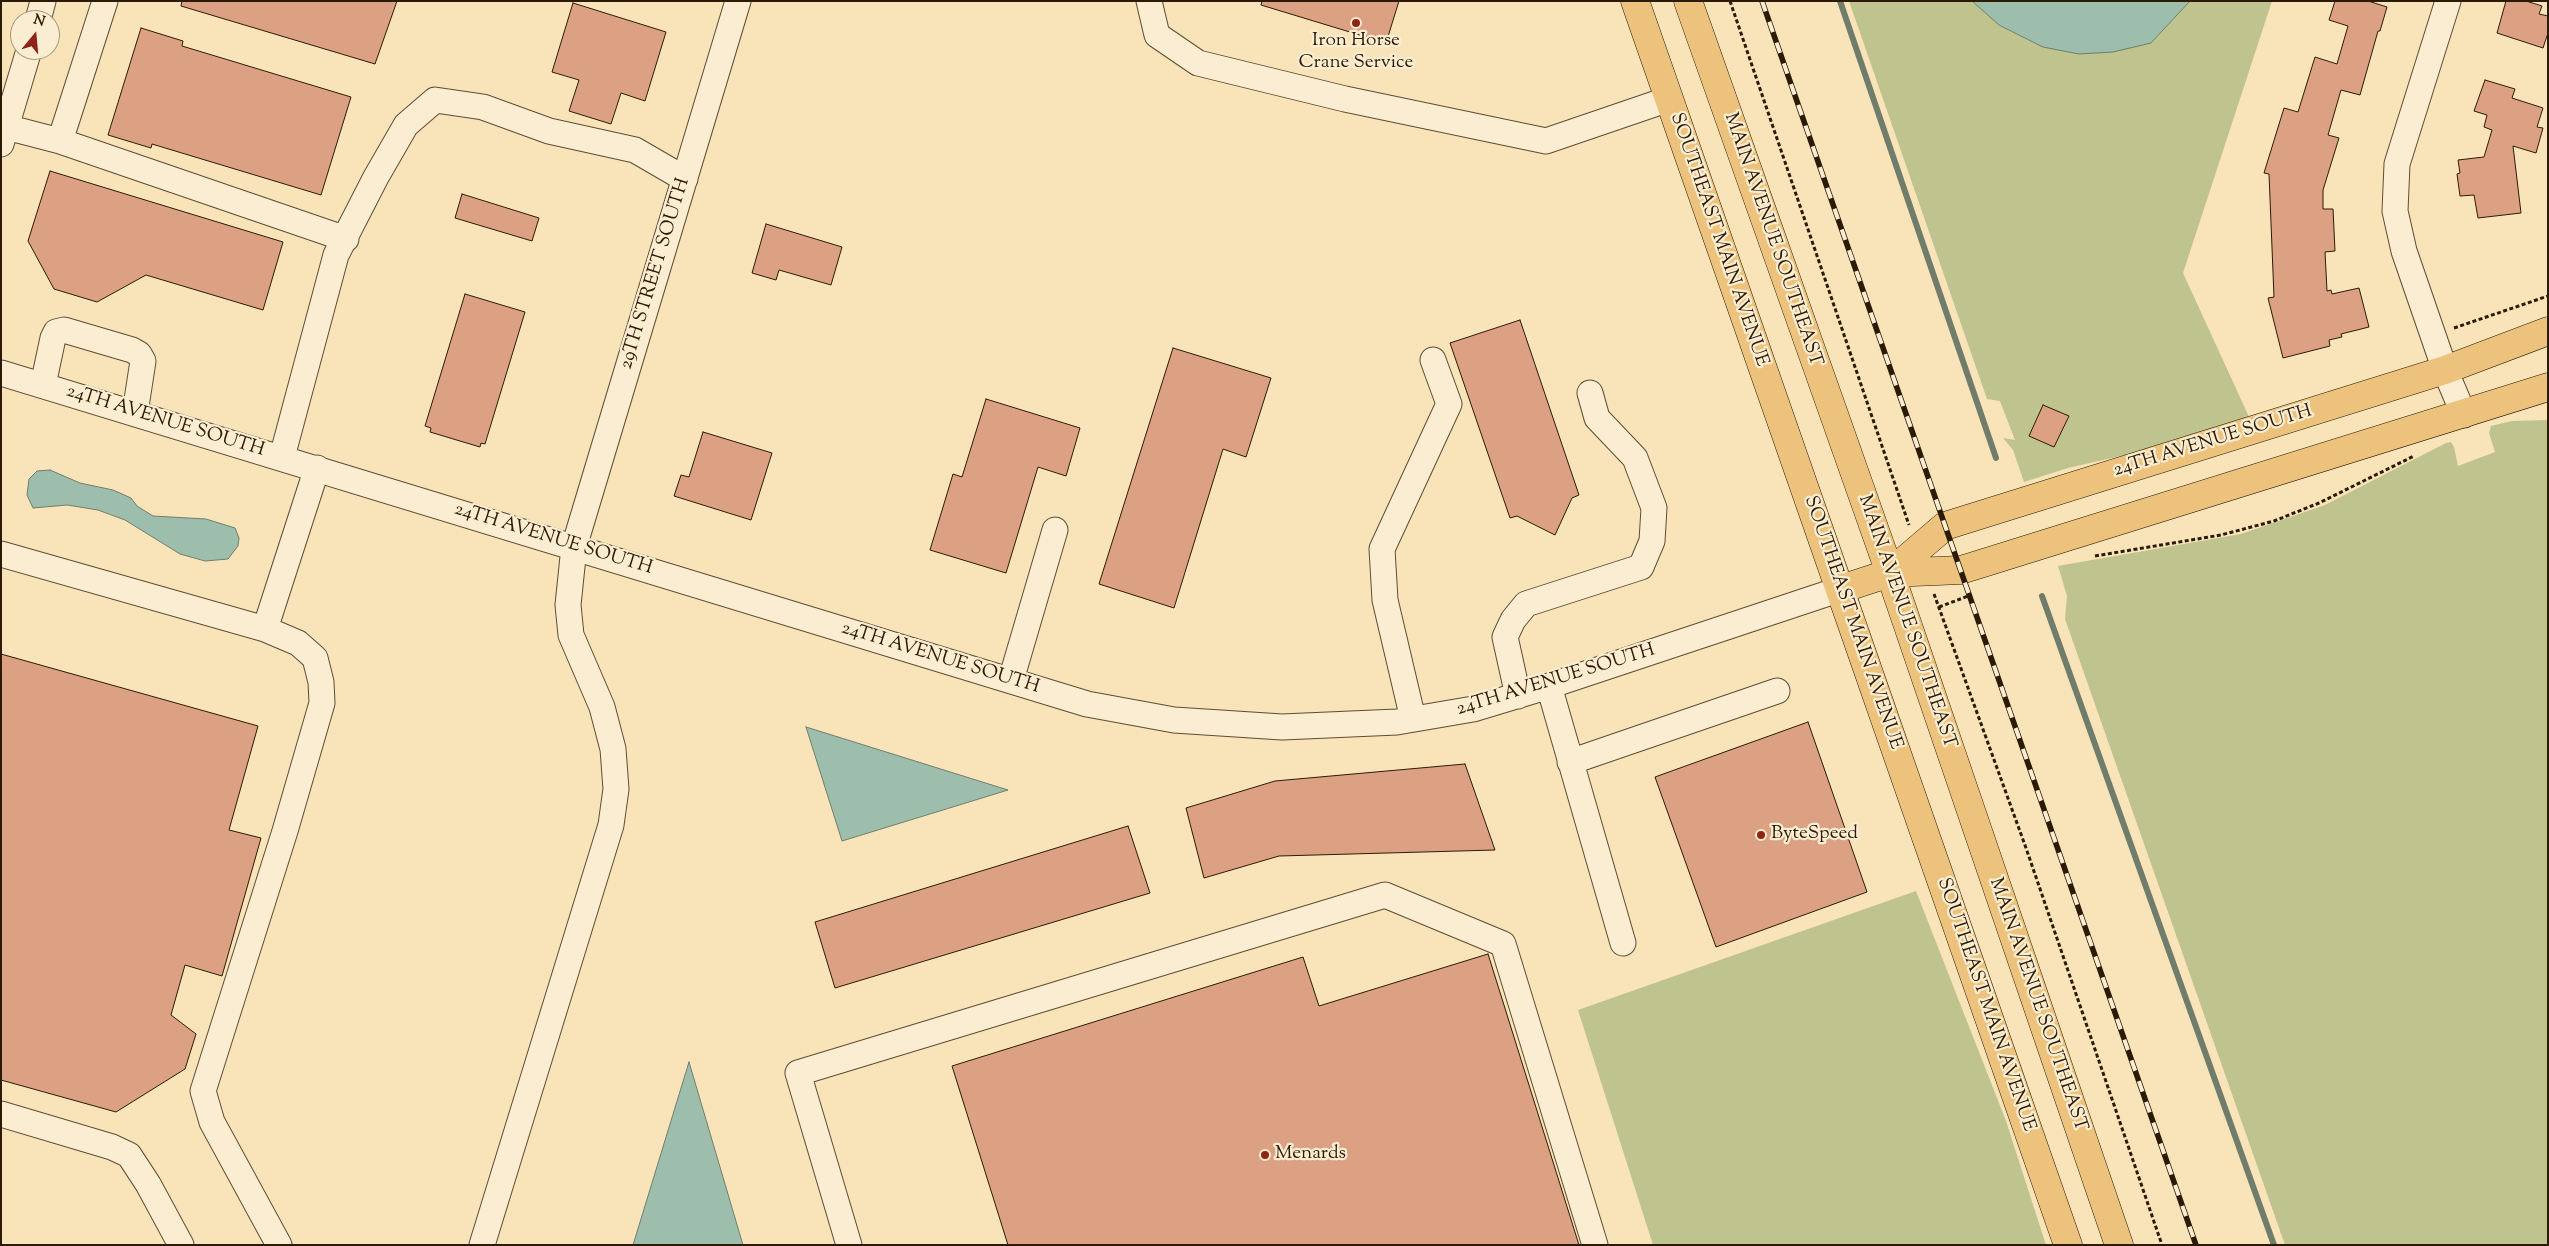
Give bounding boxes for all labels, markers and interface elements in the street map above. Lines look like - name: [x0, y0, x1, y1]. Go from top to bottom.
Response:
- north arrow: [10, 10, 60, 60]
- text: N: [31, 10, 47, 33]
- marker: Iron Horse Crane Service: [1350, 17, 1362, 29]
- place label: Iron Horse Crane Service: [1299, 31, 1413, 75]
- street label: SOUTHEAST MAIN AVENUE: [1664, 110, 1772, 370]
- street label: MAIN AVENUE SOUTHEAST: [1718, 110, 1826, 370]
- street label: 29TH STREET SOUTH: [616, 176, 696, 372]
- street label: 24TH AVENUE SOUTH: [63, 381, 267, 463]
- street label: 24TH AVENUE SOUTH: [2111, 401, 2315, 483]
- street label: MAIN AVENUE SOUTHEAST: [1852, 492, 1960, 752]
- street label: SOUTHEAST MAIN AVENUE: [1798, 493, 1906, 753]
- street label: 24TH AVENUE SOUTH: [451, 499, 655, 581]
- street label: 24TH AVENUE SOUTH: [838, 618, 1042, 700]
- street label: 24TH AVENUE SOUTH: [1454, 640, 1658, 722]
- place label: ByteSpeed: [1771, 824, 1858, 846]
- marker: ByteSpeed: [1755, 829, 1767, 841]
- street label: SOUTHEAST MAIN AVENUE: [1931, 875, 2039, 1135]
- street label: MAIN AVENUE SOUTHEAST: [1983, 875, 2091, 1135]
- place label: Menards: [1275, 1144, 1346, 1166]
- marker: Menards: [1259, 1149, 1271, 1161]

